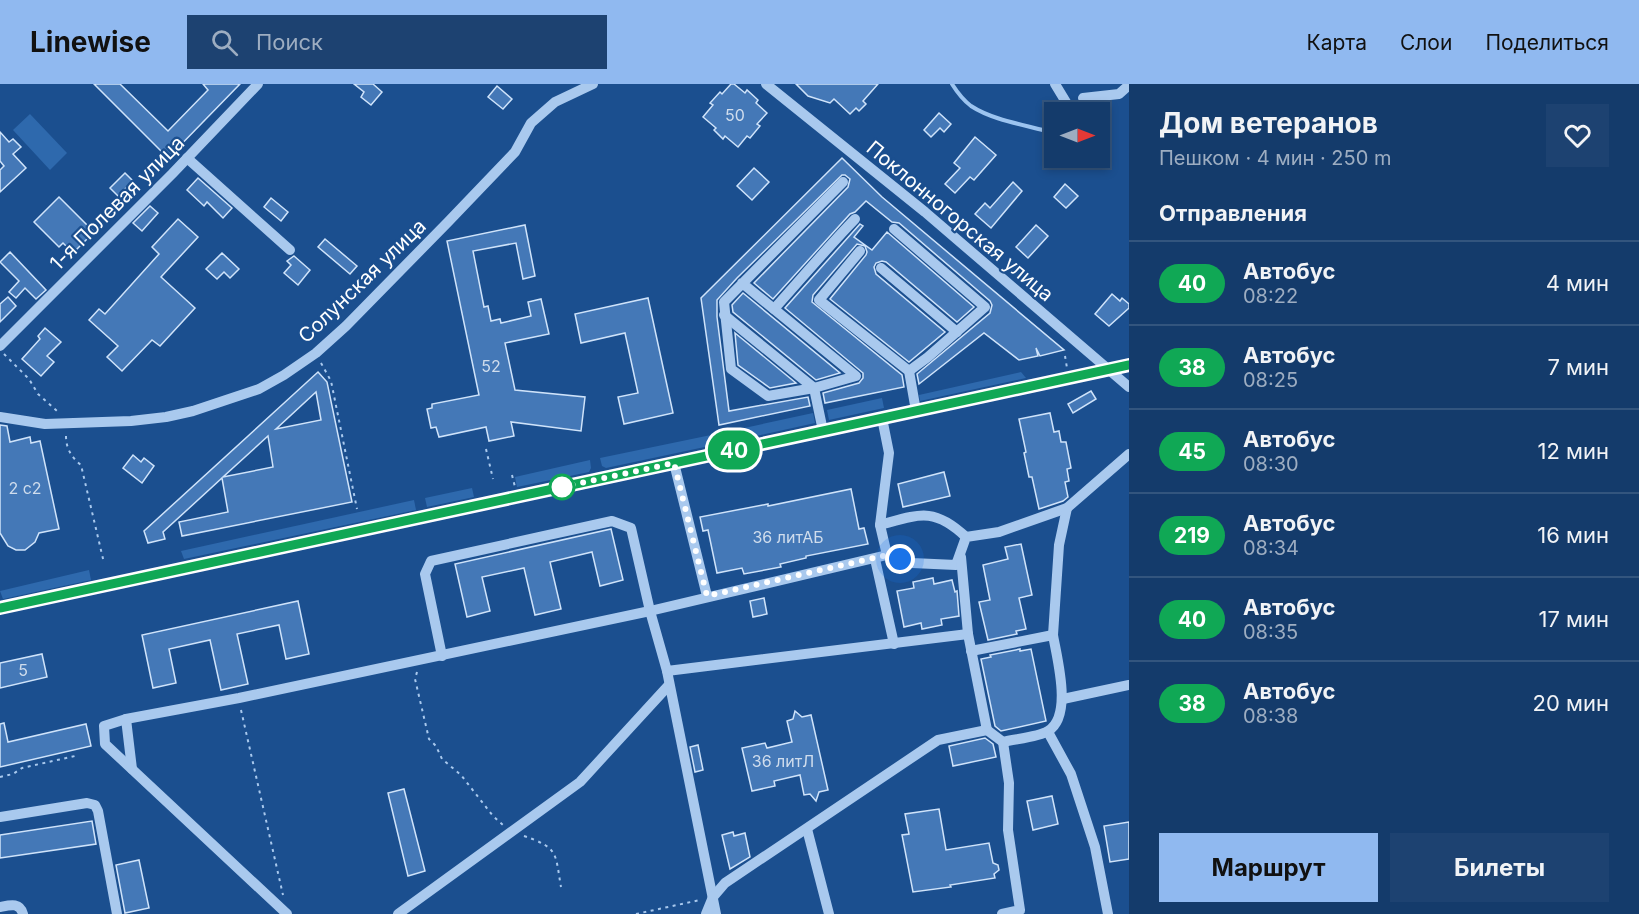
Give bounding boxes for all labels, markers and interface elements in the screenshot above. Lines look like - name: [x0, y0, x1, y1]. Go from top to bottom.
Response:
- search box: [187, 15, 607, 69]
- text: Linewise: [30, 25, 151, 59]
- icon: search: [208, 26, 241, 59]
- text: Поиск: [256, 29, 323, 55]
- text: Карта: [1307, 30, 1367, 55]
- text: Слои: [1400, 30, 1452, 55]
- text: Поделиться: [1485, 30, 1609, 55]
- north arrow: [1044, 102, 1110, 168]
- map controls: [1044, 102, 1110, 168]
- button: heart: [1546, 104, 1609, 167]
- house number: 50: [725, 105, 745, 125]
- text: Дом ветеранов: [1159, 106, 1378, 140]
- street label: 1-я Полевая улица: [45, 131, 189, 275]
- street label: Поклонногорская улица: [862, 136, 1058, 306]
- text: Пешком · 4 мин · 250 m: [1159, 146, 1392, 170]
- text: Отправления: [1159, 200, 1307, 226]
- street label: Солунская улица: [293, 214, 431, 348]
- text: Автобус: [1243, 258, 1336, 284]
- text: 4 мин: [1546, 270, 1609, 296]
- text: 40: [1178, 271, 1206, 296]
- text: 08:22: [1243, 284, 1298, 308]
- text: Автобус: [1243, 342, 1336, 368]
- text: 7 мин: [1547, 354, 1609, 380]
- text: 38: [1178, 355, 1206, 380]
- house number: 52: [481, 356, 501, 376]
- text: 08:25: [1243, 368, 1298, 392]
- text: Автобус: [1243, 426, 1336, 452]
- line badge: 40: [707, 430, 761, 470]
- text: 40: [720, 438, 748, 463]
- text: 12 мин: [1537, 438, 1609, 464]
- text: 45: [1178, 439, 1206, 464]
- text: 08:30: [1243, 452, 1299, 476]
- unlabelled marker: [549, 474, 575, 500]
- house number: 2 с2: [8, 478, 42, 498]
- text: Автобус: [1243, 510, 1336, 536]
- text: 16 мин: [1537, 522, 1609, 548]
- text: 219: [1174, 523, 1210, 548]
- house number: 36 литАБ: [752, 527, 824, 547]
- text: 08:34: [1243, 536, 1299, 560]
- your location: [885, 544, 915, 574]
- text: Автобус: [1243, 594, 1336, 620]
- text: 17 мин: [1538, 606, 1609, 632]
- text: 40: [1178, 607, 1206, 632]
- text: 08:35: [1243, 620, 1298, 644]
- house number: 5: [18, 660, 28, 680]
- text: Автобус: [1243, 678, 1336, 704]
- text: 20 мин: [1533, 690, 1609, 716]
- text: 38: [1178, 691, 1206, 716]
- text: 08:38: [1243, 704, 1298, 728]
- house number: 36 литЛ: [752, 751, 814, 771]
- button: Маршрут: [1159, 833, 1378, 902]
- button: Билеты: [1390, 833, 1609, 902]

